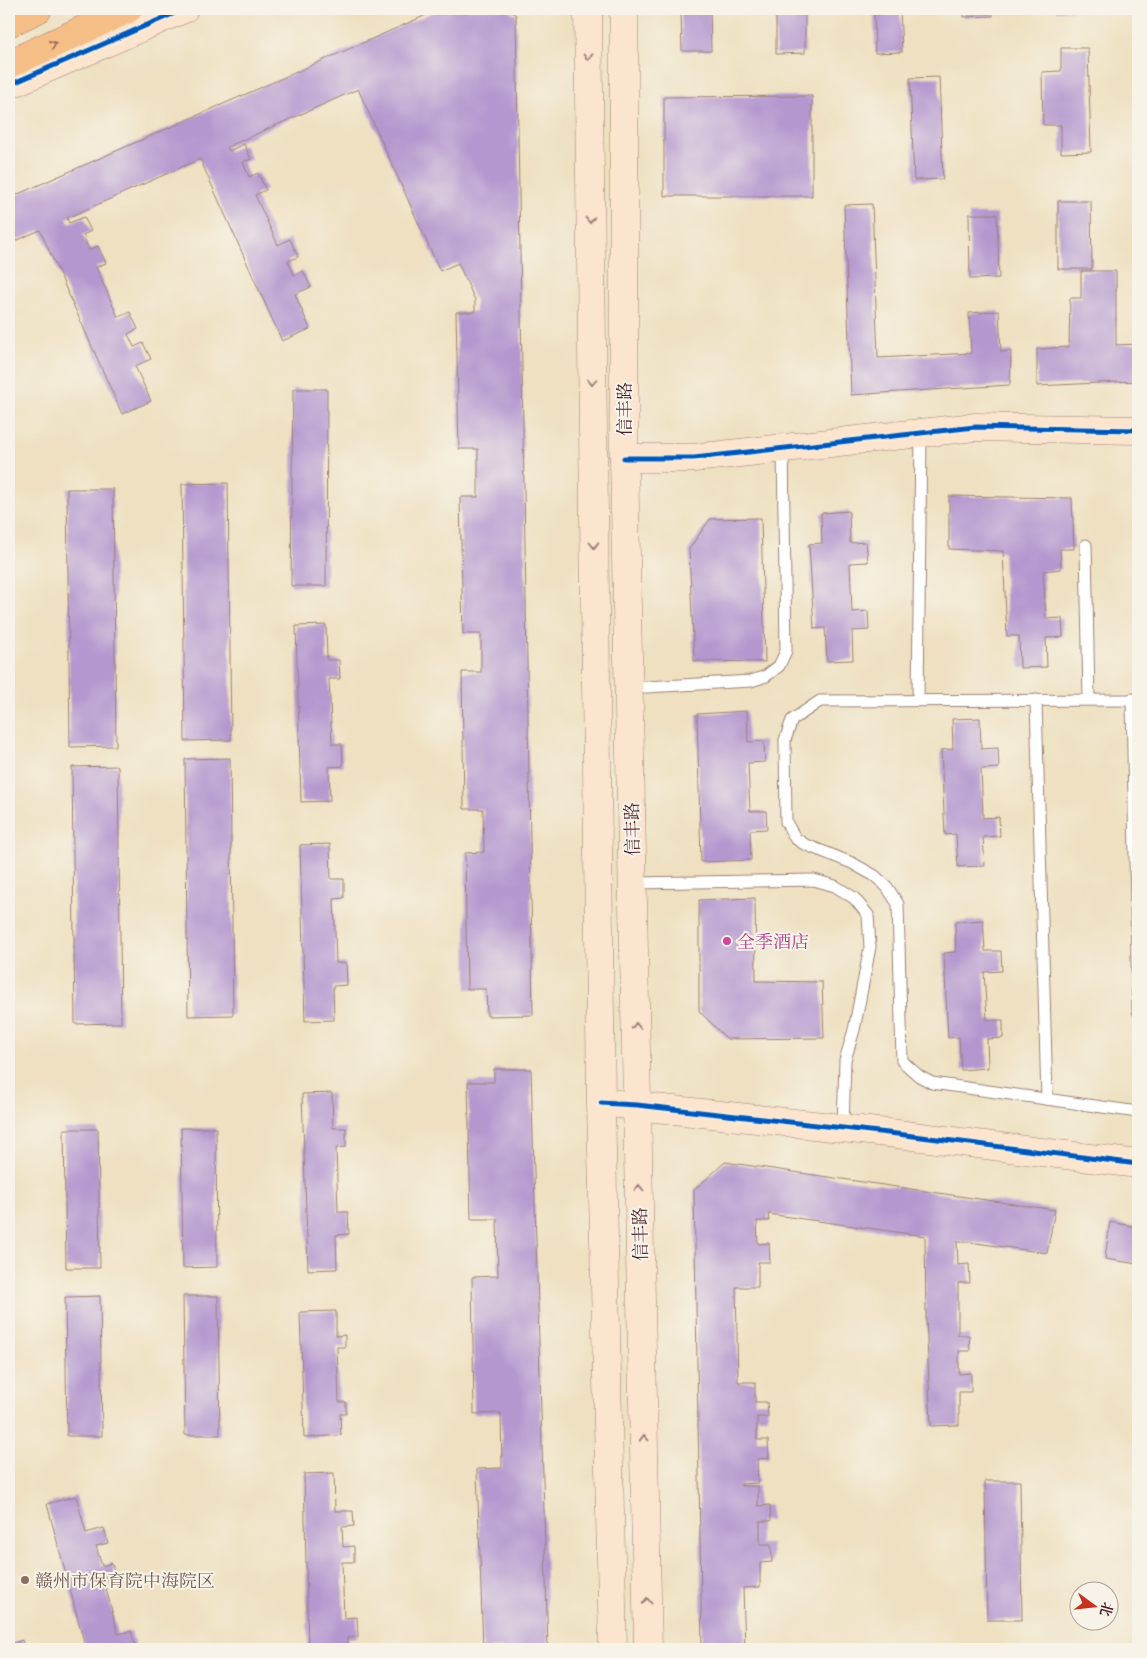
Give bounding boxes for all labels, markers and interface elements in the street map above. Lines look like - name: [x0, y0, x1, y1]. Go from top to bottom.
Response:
- one-way arrow: [48, 40, 57, 50]
- one-way arrow: [583, 54, 593, 62]
- one-way arrow: [585, 216, 595, 224]
- one-way arrow: [587, 379, 597, 387]
- street label: 信丰路: [613, 382, 636, 436]
- one-way arrow: [589, 542, 599, 549]
- street label: 信丰路: [620, 802, 644, 856]
- place label: 全季酒店: [737, 930, 809, 953]
- marker: 全季酒店: [721, 935, 733, 947]
- one-way arrow: [631, 1021, 641, 1029]
- one-way arrow: [633, 1184, 644, 1192]
- street label: 信丰路: [628, 1207, 652, 1261]
- one-way arrow: [638, 1434, 649, 1442]
- place label: 赣州市保育院中海院区: [35, 1569, 215, 1592]
- marker: 赣州市保育院中海院区: [19, 1574, 31, 1586]
- north arrow: [1070, 1580, 1120, 1630]
- one-way arrow: [642, 1596, 652, 1604]
- text: 北: [1096, 1600, 1117, 1618]

